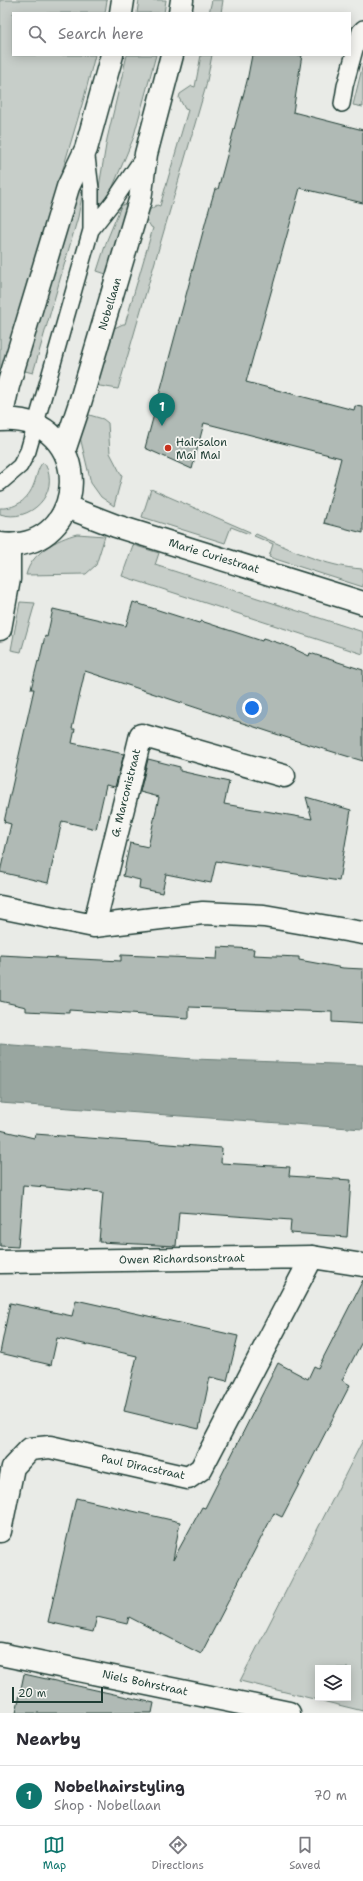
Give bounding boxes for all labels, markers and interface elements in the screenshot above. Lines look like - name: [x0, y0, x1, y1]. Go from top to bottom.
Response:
- search box: [12, 12, 351, 56]
- icon: search: [26, 23, 48, 45]
- text: Search here: [58, 24, 144, 44]
- street label: Nobellaan: [95, 276, 125, 332]
- pin: 1: [149, 393, 175, 426]
- place label: Hairsalon Mai Mai: [176, 435, 227, 463]
- marker: Hairsalon Mai Mai: [163, 443, 173, 453]
- street label: Marie Curiestraat: [167, 535, 261, 577]
- your location: [242, 698, 262, 718]
- street label: G. Marconistraat: [108, 747, 144, 839]
- street label: Owen Richardsonstraat: [119, 1250, 245, 1268]
- street label: Paul Diracstraat: [100, 1451, 187, 1483]
- map controls: [315, 1665, 351, 1701]
- button: layers: [315, 1665, 351, 1701]
- street label: Niels Bohrstraat: [101, 1667, 189, 1699]
- scale bar: [12, 1685, 103, 1704]
- text: 20 m: [18, 1686, 46, 1701]
- text: Nearby: [16, 1728, 81, 1750]
- text: Nobelhairstyling: [54, 1777, 185, 1797]
- text: 1: [26, 1787, 32, 1804]
- text: 70 m: [313, 1787, 347, 1804]
- text: Shop · Nobellaan: [54, 1797, 161, 1814]
- tab: Map: [43, 1834, 66, 1873]
- tab: Directions: [151, 1834, 204, 1873]
- tab: Saved: [289, 1834, 320, 1873]

